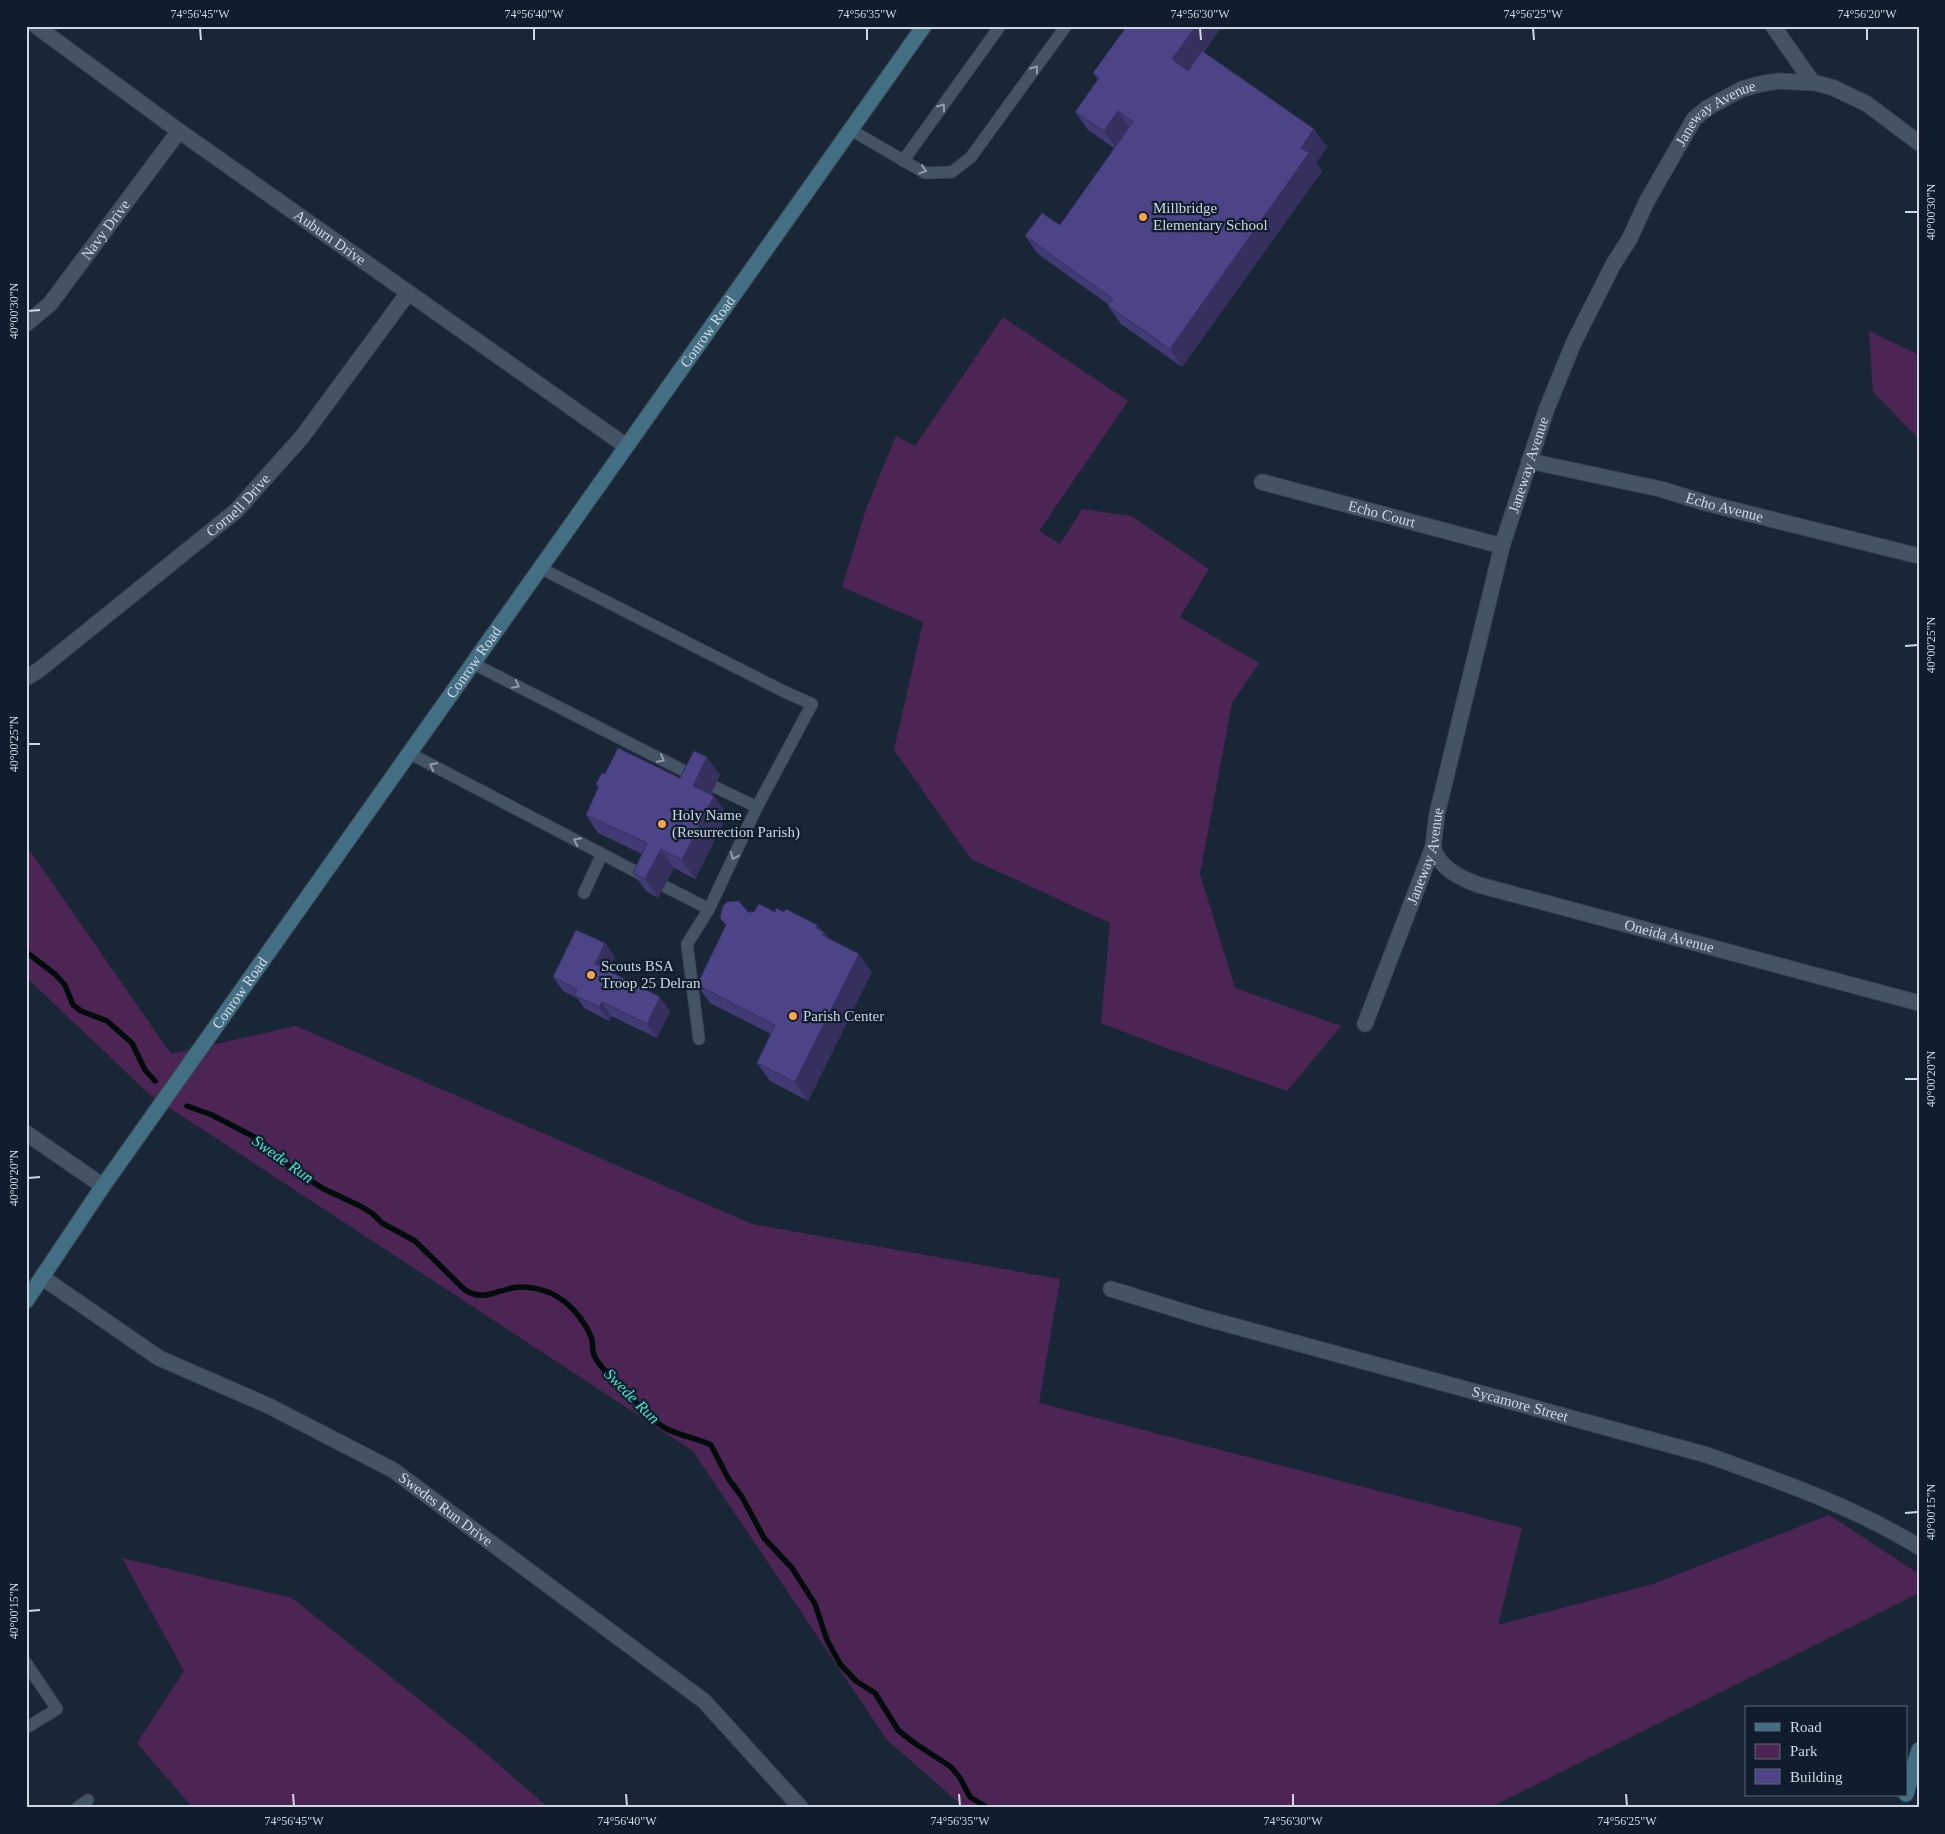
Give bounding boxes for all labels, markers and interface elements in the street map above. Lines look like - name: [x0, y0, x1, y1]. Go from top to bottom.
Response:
- text: 74°56'45"W: [170, 7, 230, 21]
- text: 74°56'40"W: [504, 7, 564, 21]
- text: 74°56'35"W: [837, 7, 897, 21]
- text: 74°56'30"W: [1170, 7, 1230, 21]
- text: 74°56'25"W: [1503, 7, 1563, 21]
- text: 74°56'20"W: [1837, 7, 1897, 21]
- one-way arrow: [1029, 65, 1038, 75]
- street label: Janeway Avenue: [1672, 78, 1758, 149]
- one-way arrow: [936, 103, 945, 113]
- one-way arrow: [918, 164, 927, 174]
- text: 40°00'30"N: [1924, 183, 1938, 240]
- street label: Navy Drive: [78, 196, 133, 263]
- place label: Millbridge Elementary School: [1153, 200, 1268, 233]
- street label: Auburn Drive: [291, 207, 369, 268]
- marker: Millbridge Elementary School: [1137, 211, 1149, 223]
- text: 40°00'30"N: [7, 282, 21, 339]
- street label: Conrow Road: [677, 292, 739, 371]
- street label: Janeway Avenue: [1505, 414, 1552, 515]
- street label: Cornell Drive: [203, 470, 274, 540]
- street label: Echo Avenue: [1684, 489, 1765, 525]
- street label: Echo Court: [1347, 497, 1418, 531]
- text: 40°00'25"N: [1924, 616, 1938, 673]
- street label: Conrow Road: [443, 623, 505, 701]
- one-way arrow: [511, 679, 520, 689]
- text: 40°00'25"N: [7, 715, 21, 772]
- one-way arrow: [656, 753, 665, 763]
- one-way arrow: [429, 762, 438, 772]
- street label: Janeway Avenue: [1404, 806, 1446, 907]
- place label: Holy Name (Resurrection Parish): [672, 807, 800, 841]
- marker: Holy Name (Resurrection Parish): [656, 818, 668, 830]
- one-way arrow: [574, 837, 583, 847]
- one-way arrow: [729, 851, 740, 860]
- street label: Oneida Avenue: [1623, 916, 1716, 956]
- street label: Conrow Road: [209, 954, 271, 1032]
- place label: Scouts BSA Troop 25 Delran: [601, 958, 701, 991]
- marker: Scouts BSA Troop 25 Delran: [585, 969, 597, 981]
- place label: Parish Center: [803, 1008, 884, 1024]
- marker: Parish Center: [787, 1010, 799, 1022]
- text: 40°00'20"N: [1924, 1050, 1938, 1107]
- water label: Swede Run: [249, 1132, 317, 1186]
- text: 40°00'20"N: [7, 1149, 21, 1206]
- water label: Swede Run: [601, 1365, 663, 1427]
- street label: Sycamore Street: [1470, 1383, 1571, 1425]
- street label: Swedes Run Drive: [396, 1469, 496, 1549]
- text: 40°00'15"N: [1924, 1483, 1938, 1540]
- text: 40°00'15"N: [7, 1582, 21, 1639]
- legend: [1745, 1706, 1908, 1796]
- text: Road: [1790, 1719, 1822, 1735]
- text: Park: [1790, 1743, 1818, 1759]
- text: Building: [1790, 1769, 1843, 1785]
- text: 74°56'45"W: [264, 1814, 324, 1828]
- text: 74°56'40"W: [597, 1814, 657, 1828]
- text: 74°56'35"W: [930, 1814, 990, 1828]
- text: 74°56'30"W: [1263, 1814, 1323, 1828]
- text: 74°56'25"W: [1597, 1814, 1657, 1828]

